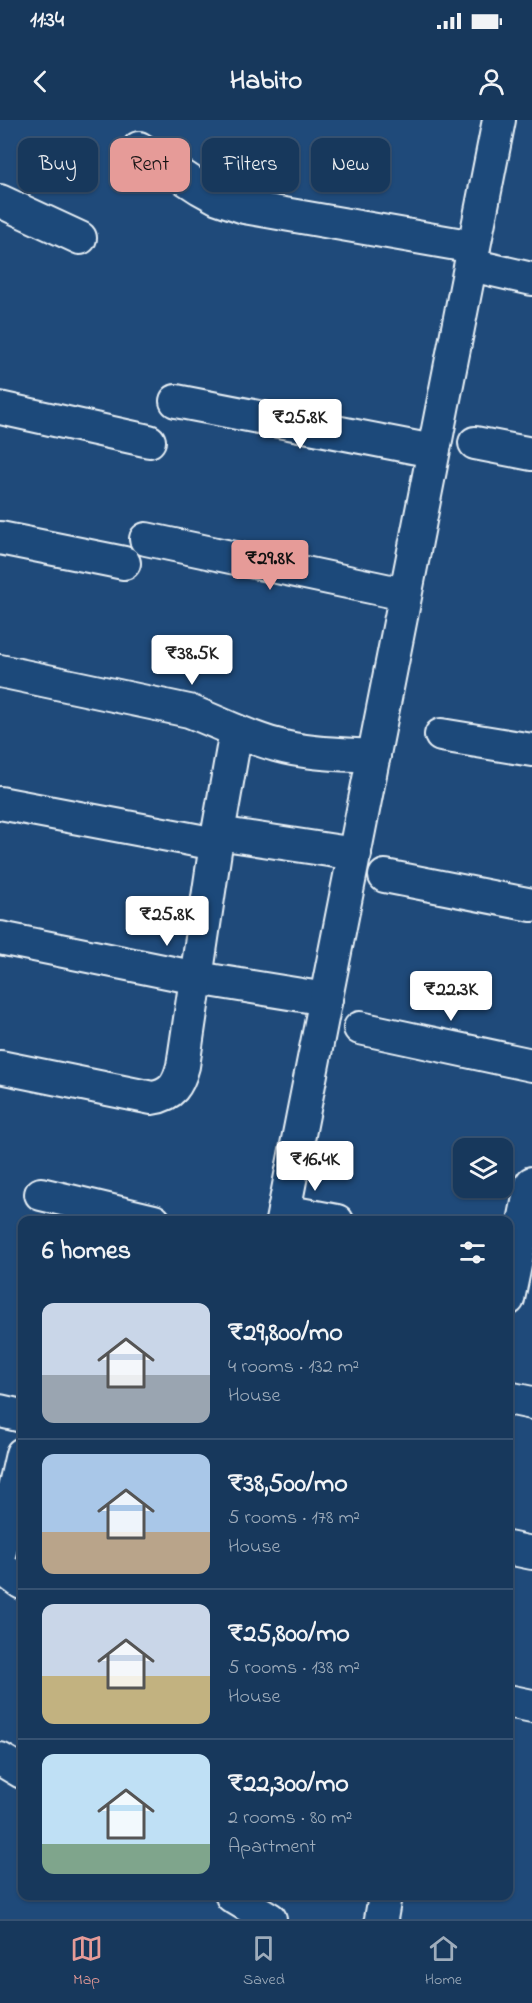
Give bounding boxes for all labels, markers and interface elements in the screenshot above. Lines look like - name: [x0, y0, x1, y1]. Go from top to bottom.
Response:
- text: 11:34: [30, 5, 64, 37]
- text: Habito: [230, 62, 302, 101]
- icon: back: [24, 65, 57, 98]
- icon: person: [475, 65, 508, 98]
- chip: Buy: [18, 138, 98, 192]
- chip: Rent: [110, 138, 190, 192]
- chip: Filters: [202, 138, 299, 192]
- chip: New: [311, 138, 390, 192]
- pin: ₹25.8K: [251, 399, 349, 450]
- text: ₹25.8K: [273, 404, 327, 433]
- pin: ₹29.8K: [221, 540, 319, 591]
- text: ₹29.8K: [245, 545, 295, 574]
- pin: ₹38.5K: [143, 635, 241, 686]
- text: ₹38.5K: [166, 640, 218, 669]
- pin: ₹25.8K: [118, 896, 216, 947]
- text: ₹25.8K: [140, 901, 194, 930]
- pin: ₹22.3K: [402, 971, 500, 1022]
- text: ₹22.3K: [424, 976, 478, 1005]
- map controls: [453, 1138, 513, 1198]
- button: layers: [453, 1138, 513, 1198]
- pin: ₹16.4K: [266, 1141, 364, 1192]
- text: ₹16.4K: [290, 1146, 340, 1175]
- text: 6 homes: [42, 1233, 131, 1271]
- icon: filters: [456, 1236, 489, 1269]
- text: ₹29,800/mo: [228, 1315, 343, 1353]
- icon: home: [90, 1327, 162, 1399]
- text: 4 rooms · 132 m²: [228, 1353, 359, 1382]
- text: House: [228, 1382, 281, 1411]
- text: ₹38,500/mo: [228, 1466, 348, 1504]
- icon: home: [90, 1478, 162, 1550]
- text: 5 rooms · 178 m²: [228, 1504, 360, 1533]
- text: House: [228, 1533, 281, 1562]
- text: ₹25,800/mo: [228, 1616, 350, 1654]
- icon: home: [90, 1628, 162, 1700]
- text: 5 rooms · 138 m²: [228, 1654, 360, 1683]
- text: House: [228, 1683, 281, 1712]
- text: ₹22,300/mo: [228, 1766, 349, 1804]
- icon: home: [90, 1778, 162, 1850]
- text: 2 rooms · 80 m²: [228, 1804, 353, 1833]
- text: Apartment: [228, 1833, 316, 1862]
- tab: Map: [70, 1932, 103, 1992]
- tab: Saved: [243, 1932, 285, 1992]
- tab: Home: [425, 1932, 462, 1992]

